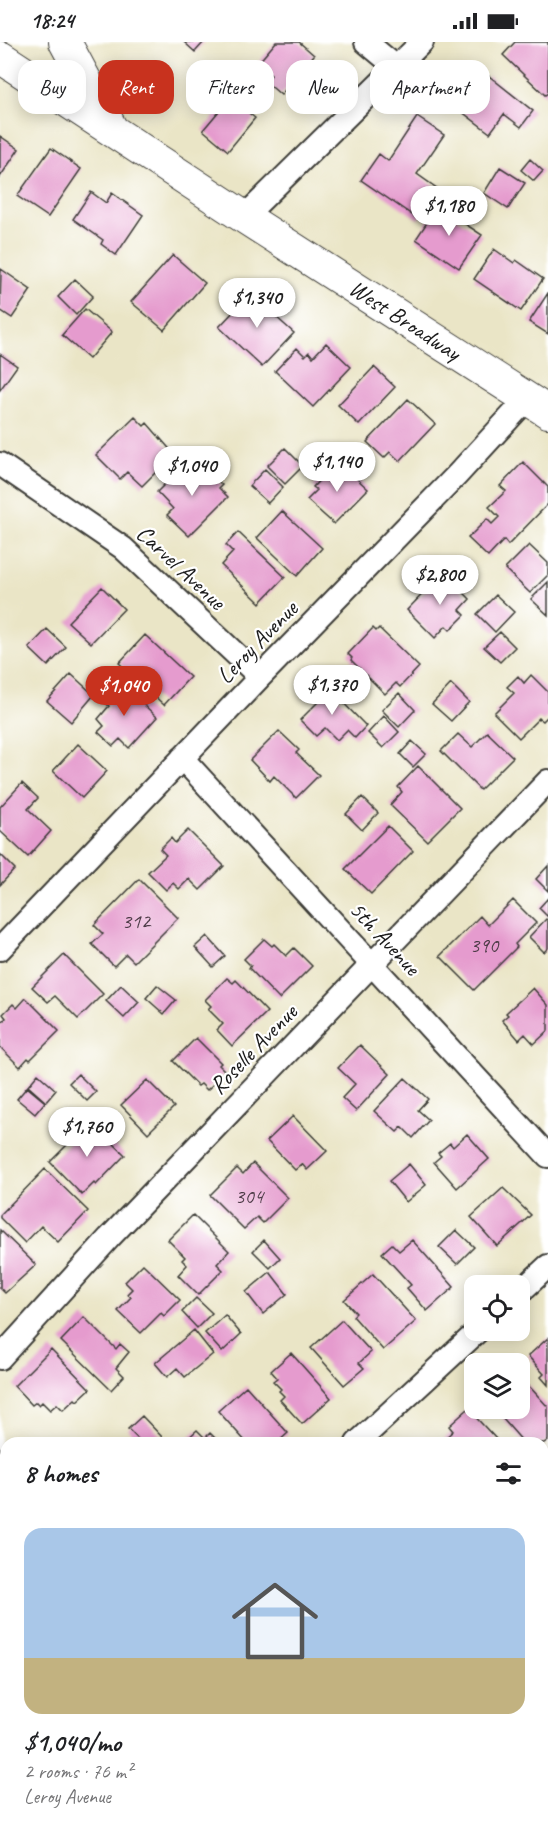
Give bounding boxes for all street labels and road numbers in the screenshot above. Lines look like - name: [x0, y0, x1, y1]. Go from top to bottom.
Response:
- street label: West Broadway: [344, 273, 468, 368]
- street label: Carvel Avenue: [130, 518, 234, 617]
- street label: Leroy Avenue: [210, 593, 305, 690]
- street label: 5th Avenue: [343, 895, 428, 983]
- street label: Roselle Avenue: [203, 996, 305, 1100]

